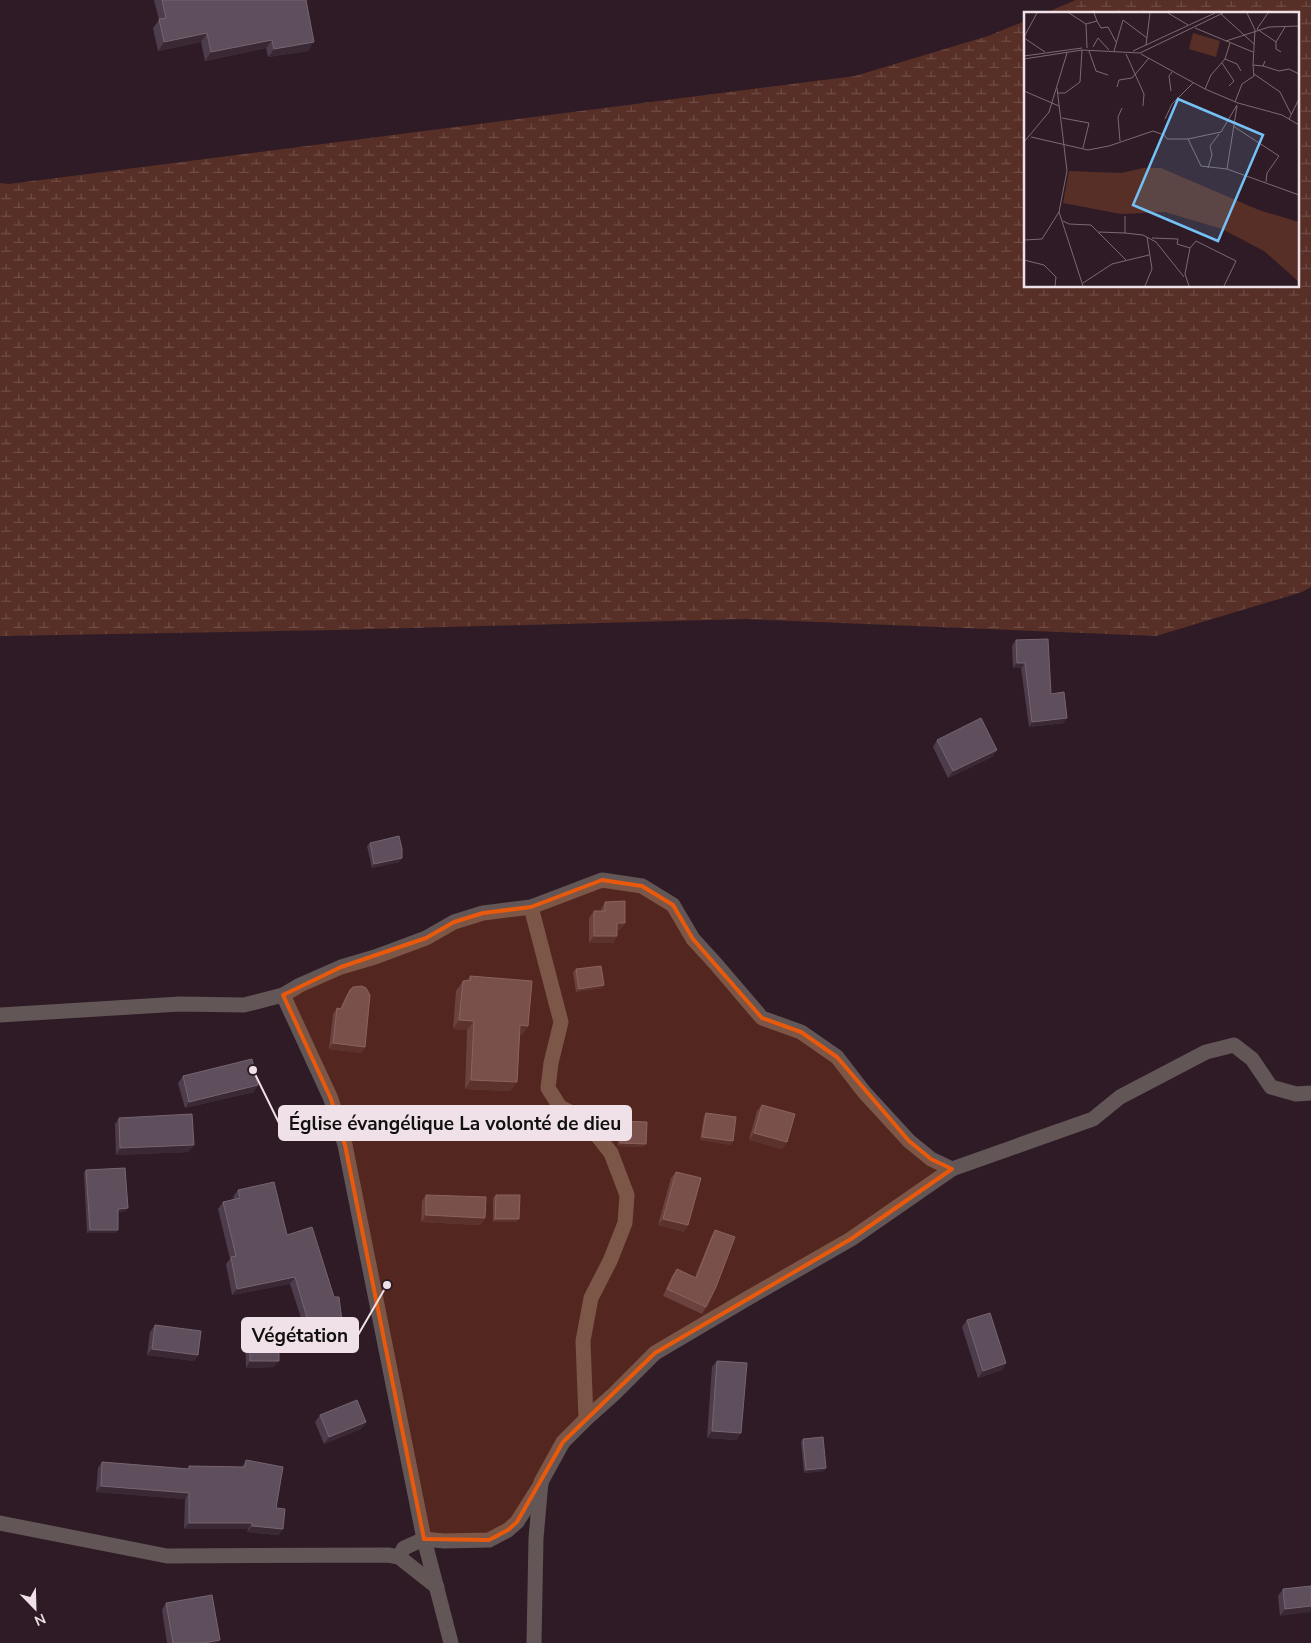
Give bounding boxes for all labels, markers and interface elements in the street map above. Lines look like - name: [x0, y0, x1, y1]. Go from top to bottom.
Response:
- inset map: [1024, 12, 1298, 288]
- callout: Église évangélique La volonté de dieu: [279, 1106, 631, 1140]
- text: Église évangélique La volonté de dieu: [289, 1111, 621, 1137]
- callout: Végétation: [242, 1318, 358, 1352]
- text: Végétation: [251, 1323, 348, 1349]
- north arrow: [10, 1583, 60, 1633]
- text: N: [31, 1609, 48, 1630]

